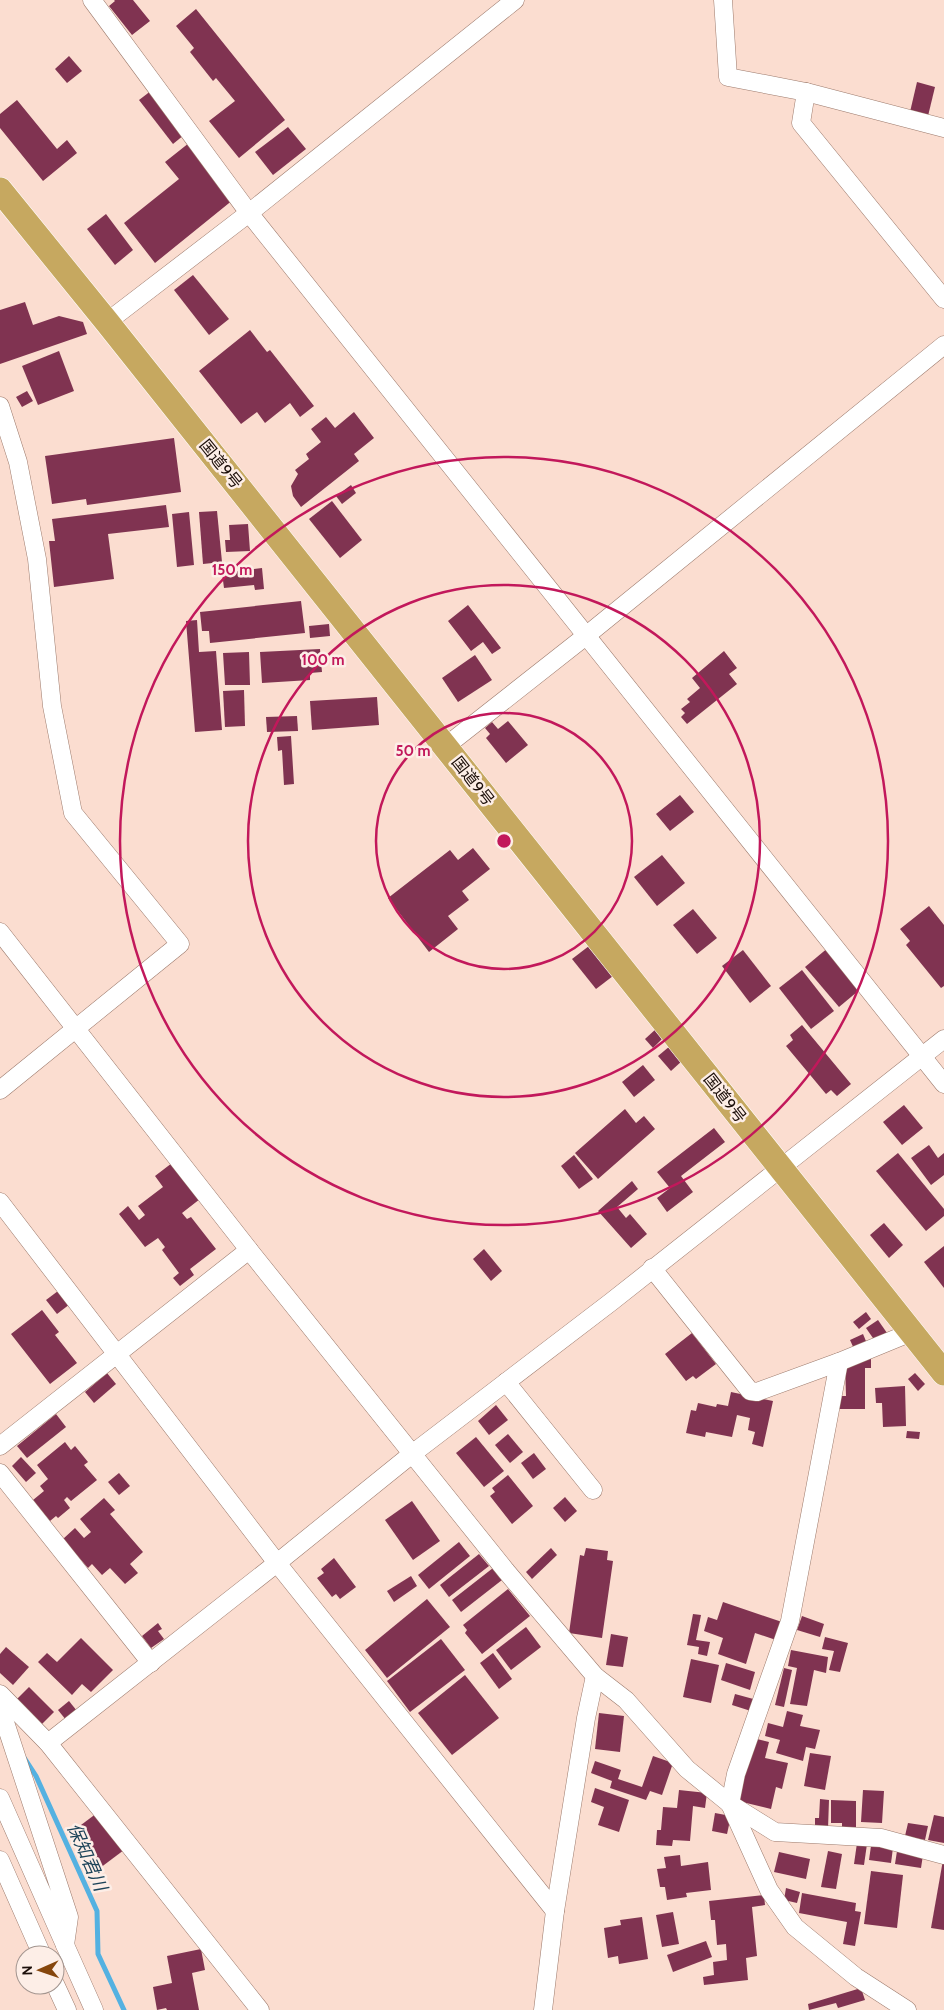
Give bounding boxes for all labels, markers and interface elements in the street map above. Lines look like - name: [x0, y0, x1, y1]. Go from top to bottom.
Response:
- street label: 国道9号: [196, 436, 246, 492]
- text: 150 m: [212, 561, 252, 579]
- text: 100 m: [301, 651, 345, 669]
- text: 50 m: [395, 742, 431, 760]
- street label: 国道9号: [448, 753, 498, 809]
- centre of rings: [495, 832, 513, 850]
- street label: 国道9号: [700, 1070, 750, 1126]
- water label: 保知君川: [62, 1820, 113, 1896]
- north arrow: [15, 1945, 65, 1995]
- text: N: [18, 1965, 36, 1976]

